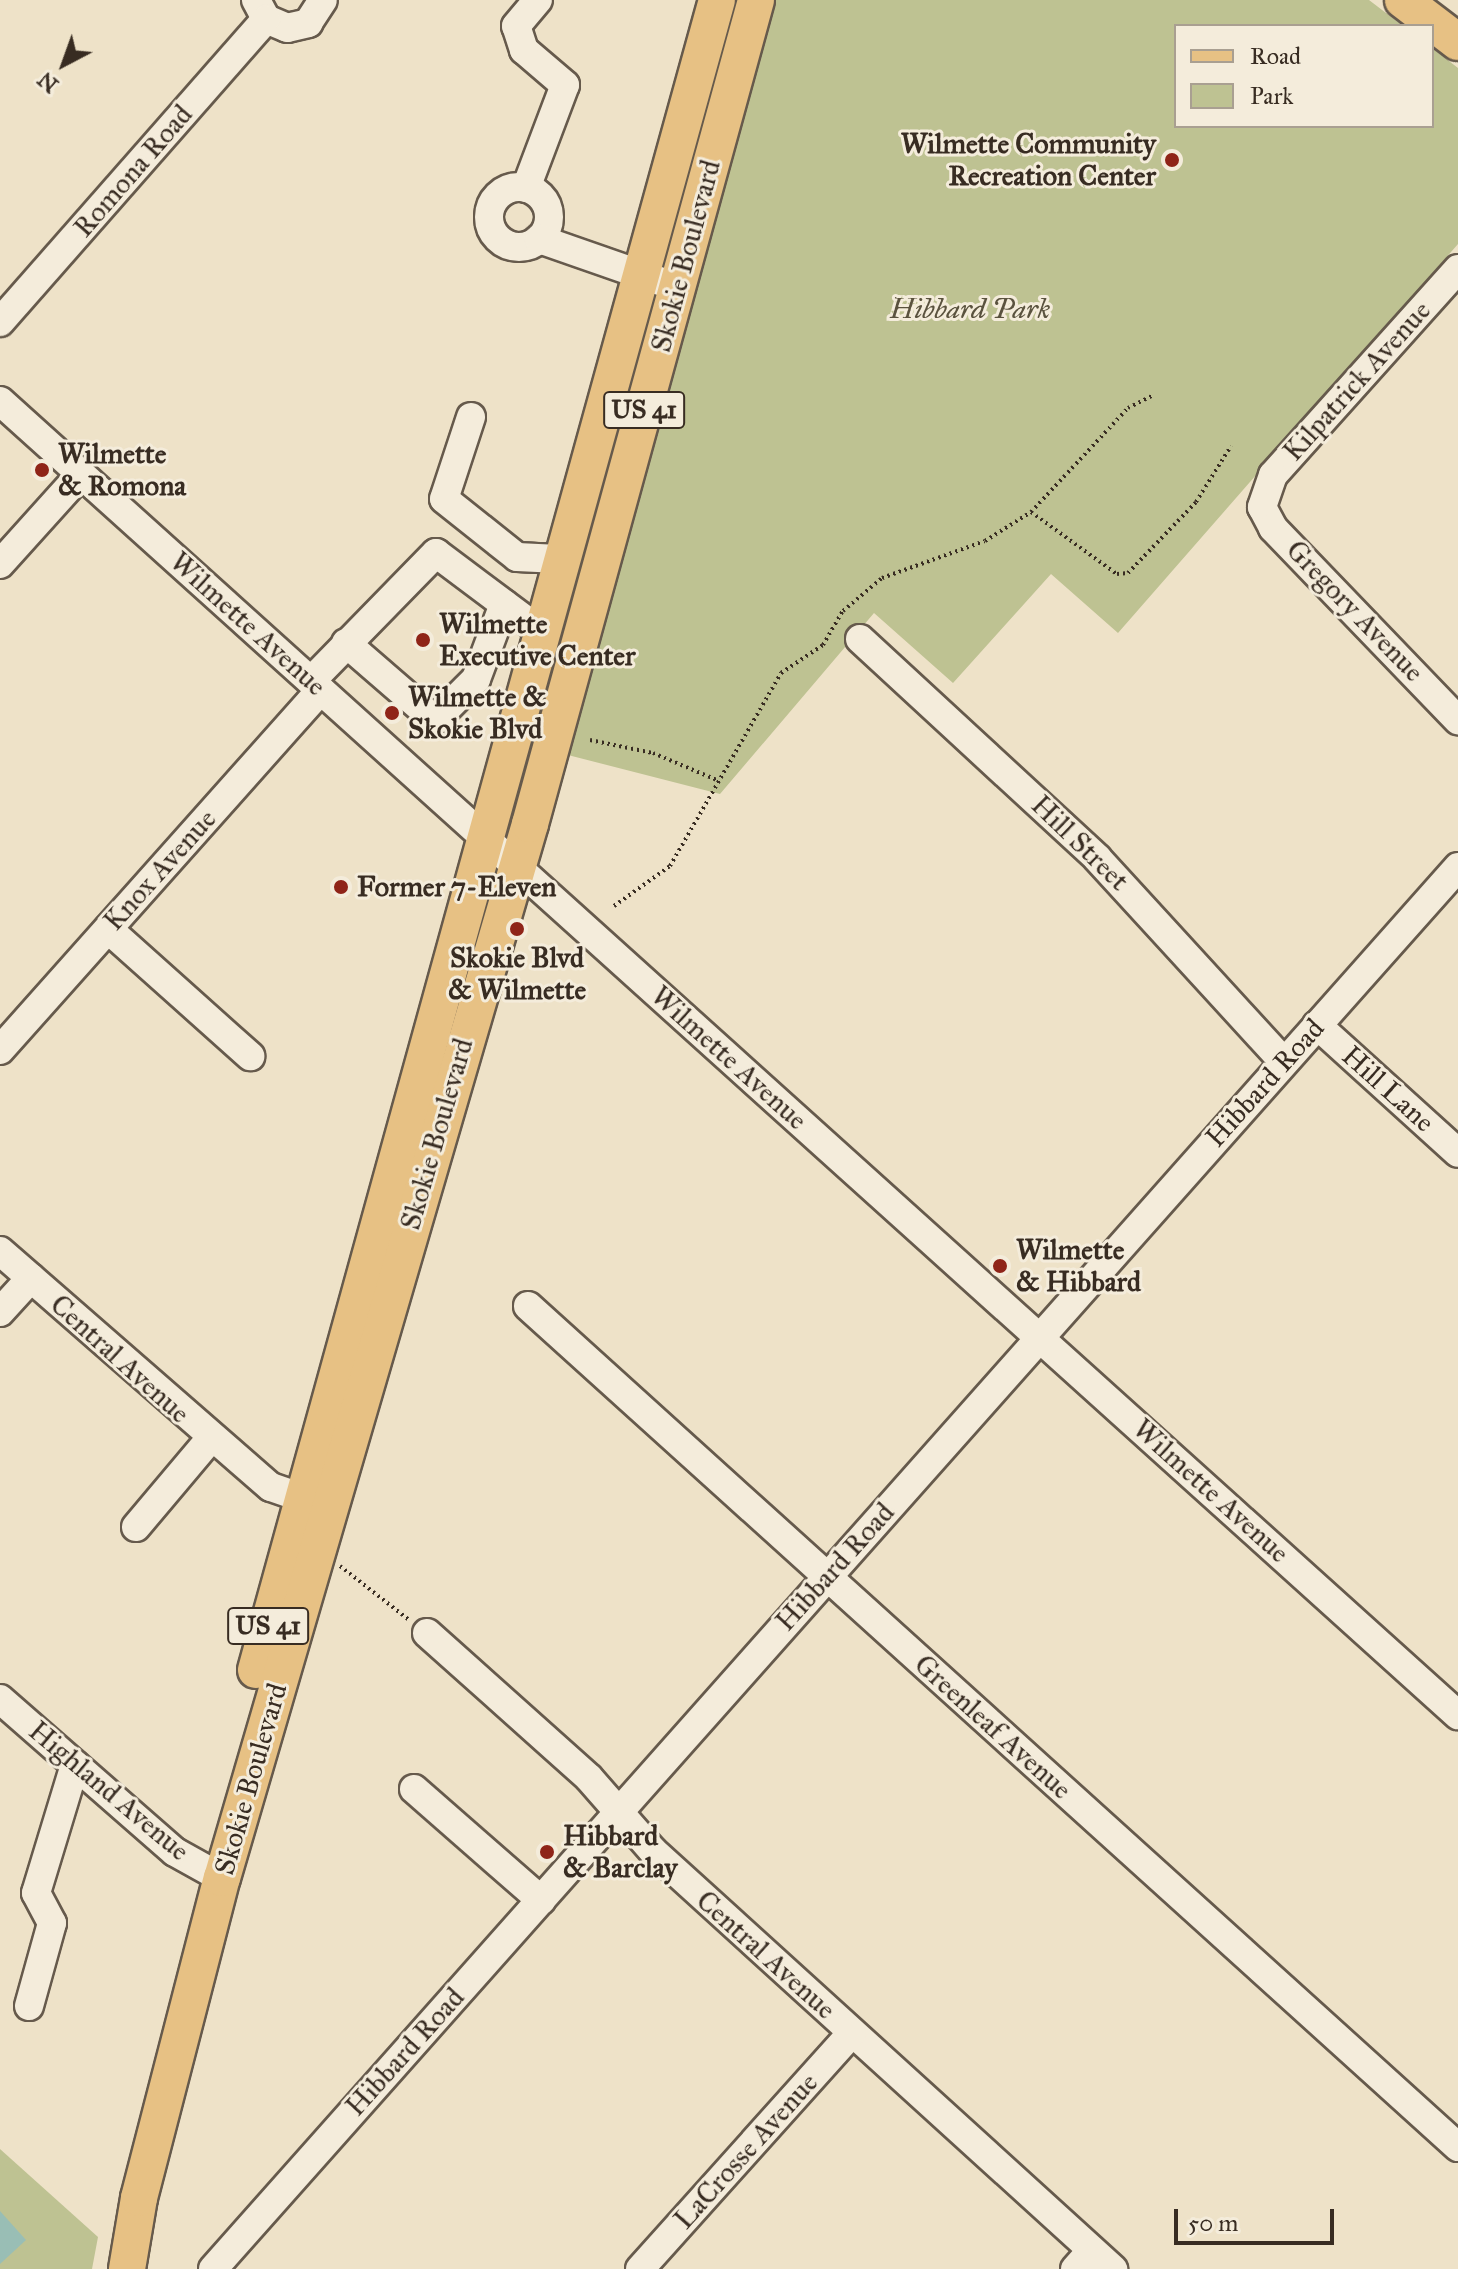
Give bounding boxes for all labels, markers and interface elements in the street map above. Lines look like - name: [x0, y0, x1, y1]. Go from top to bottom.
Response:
- north arrow: [24, 24, 104, 104]
- legend: [1174, 24, 1434, 128]
- text: Road: [1250, 41, 1301, 71]
- text: N: [32, 66, 64, 99]
- text: Park: [1250, 81, 1293, 111]
- street label: Romona Road: [66, 98, 200, 244]
- place label: Wilmette Community Recreation Center: [901, 127, 1156, 193]
- marker: Wilmette Community Recreation Center: [1163, 151, 1181, 169]
- street label: Skokie Boulevard: [644, 156, 728, 356]
- park label: Hibbard Park: [890, 292, 1050, 326]
- street label: Kilpatrick Avenue: [1276, 294, 1438, 468]
- road number: US 41: [602, 388, 686, 432]
- place label: Wilmette & Romona: [58, 437, 186, 503]
- marker: Wilmette & Romona: [33, 461, 51, 479]
- street label: Gregory Avenue: [1279, 533, 1431, 689]
- street label: Wilmette Avenue: [163, 545, 333, 703]
- place label: Wilmette Executive Center: [439, 607, 636, 673]
- marker: Wilmette Executive Center: [414, 631, 432, 649]
- place label: Wilmette & Skokie Blvd: [408, 680, 546, 746]
- marker: Wilmette & Skokie Blvd: [383, 704, 401, 722]
- street label: Hill Street: [1024, 788, 1136, 898]
- street label: Knox Avenue: [97, 802, 223, 938]
- place label: Former 7-Eleven: [357, 870, 556, 904]
- marker: Former 7-Eleven: [332, 878, 350, 896]
- marker: Skokie Blvd & Wilmette: [508, 920, 526, 938]
- place label: Skokie Blvd & Wilmette: [448, 941, 586, 1007]
- street label: Wilmette Avenue: [644, 979, 814, 1137]
- street label: Hibbard Road: [1199, 1012, 1331, 1154]
- street label: Skokie Boulevard: [394, 1034, 480, 1234]
- street label: Hill Lane: [1335, 1039, 1441, 1139]
- place label: Wilmette & Hibbard: [1016, 1233, 1141, 1299]
- marker: Wilmette & Hibbard: [991, 1257, 1009, 1275]
- street label: Central Avenue: [43, 1288, 197, 1430]
- street label: Wilmette Avenue: [1126, 1412, 1296, 1570]
- street label: Hibbard Road: [769, 1496, 901, 1638]
- road number: US 41: [226, 1604, 310, 1648]
- street label: Greenleaf Avenue: [908, 1648, 1078, 1806]
- street label: Skokie Boulevard: [208, 1679, 294, 1879]
- street label: Highland Avenue: [22, 1714, 196, 1868]
- place label: Hibbard & Barclay: [563, 1819, 677, 1885]
- marker: Hibbard & Barclay: [538, 1843, 556, 1861]
- street label: Central Avenue: [689, 1884, 843, 2026]
- street label: Hibbard Road: [339, 1981, 471, 2123]
- street label: LaCrosse Avenue: [667, 2066, 825, 2236]
- scale bar: [1178, 2193, 1338, 2243]
- text: 50 m: [1188, 2208, 1238, 2238]

